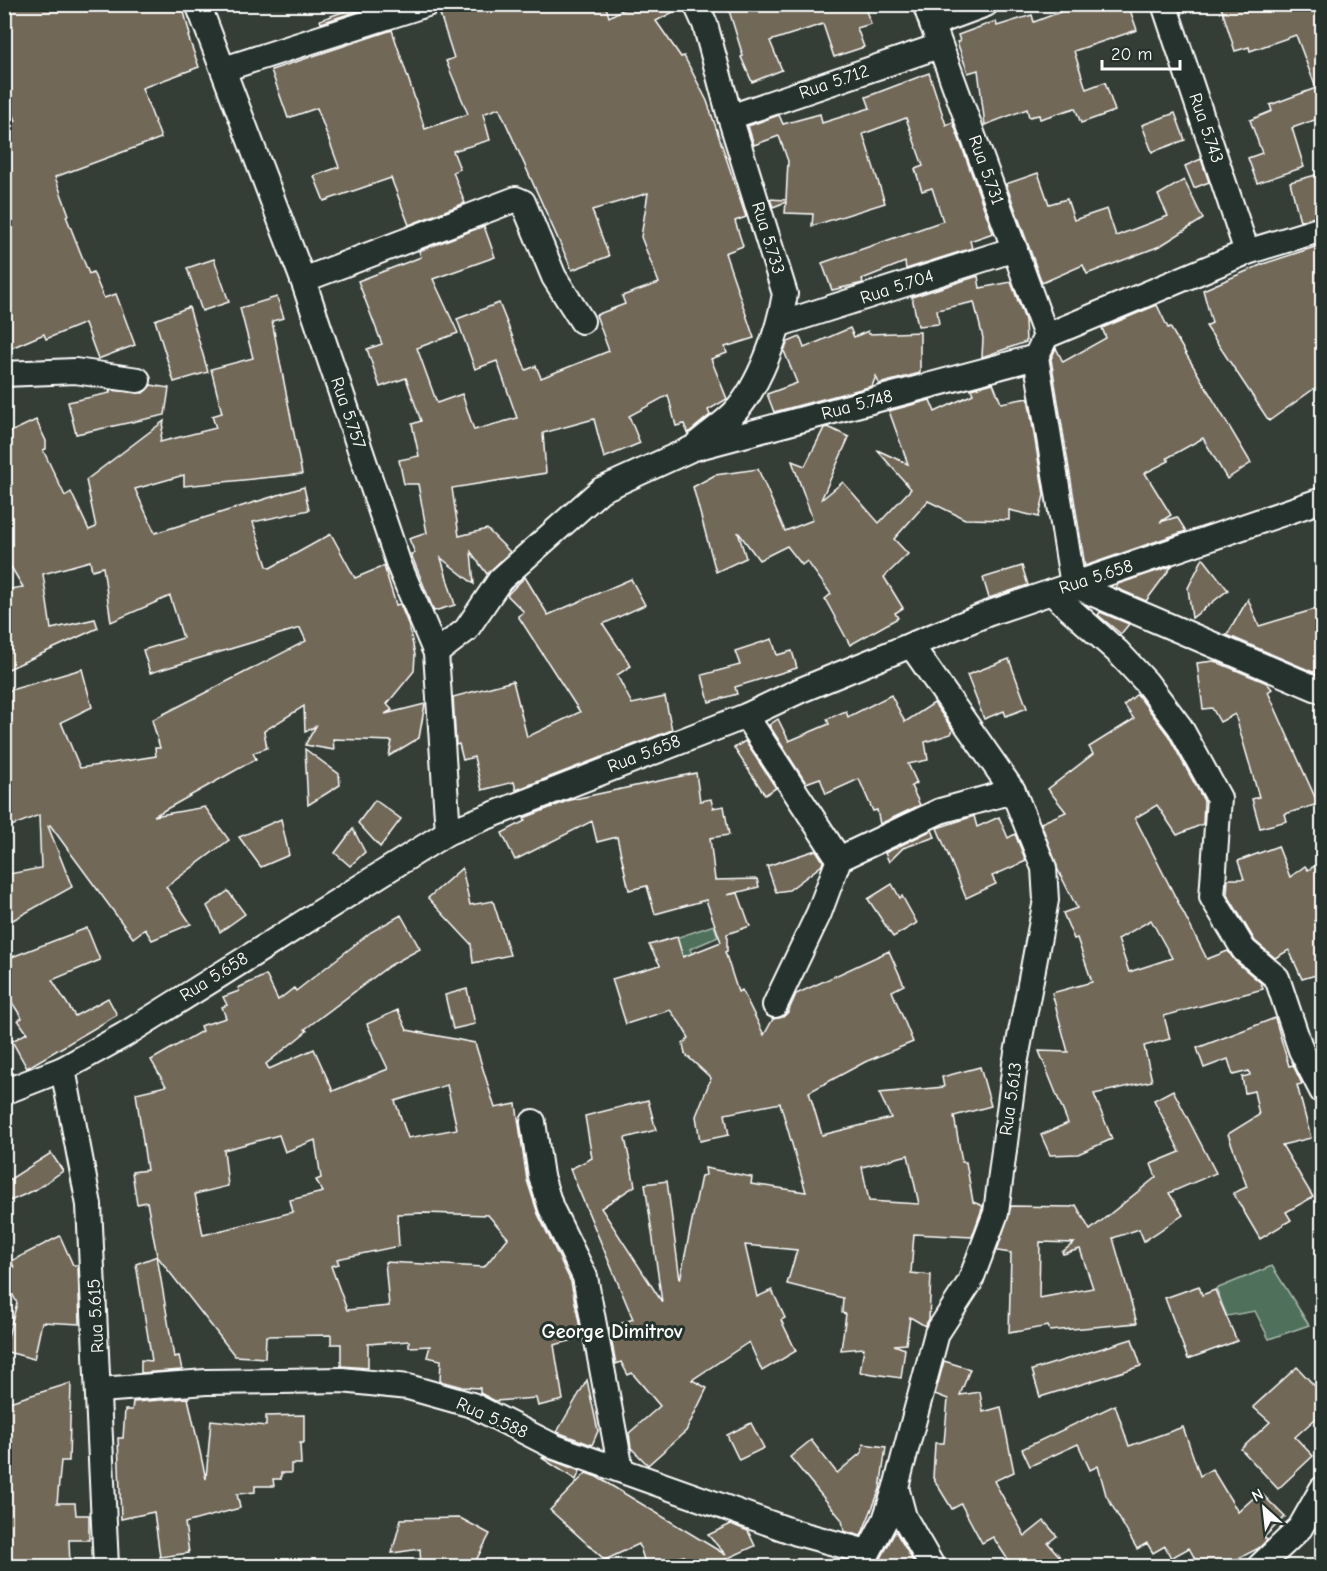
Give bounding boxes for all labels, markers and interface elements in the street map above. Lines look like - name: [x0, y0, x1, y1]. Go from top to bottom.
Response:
- scale bar: [1102, 33, 1180, 71]
- text: 20 m: [1111, 44, 1152, 65]
- street label: Rua 5.712: [796, 60, 872, 104]
- street label: Rua 5.743: [1184, 90, 1228, 166]
- street label: Rua 5.731: [964, 132, 1008, 208]
- street label: Rua 5.733: [747, 199, 789, 277]
- street label: Rua 5.704: [858, 265, 936, 309]
- street label: Rua 5.757: [326, 374, 370, 452]
- street label: Rua 5.748: [819, 385, 895, 425]
- street label: Rua 5.658: [1056, 555, 1136, 599]
- street label: Rua 5.658: [605, 730, 683, 778]
- street label: Rua 5.658: [176, 948, 252, 1006]
- street label: Rua 5.613: [995, 1061, 1027, 1137]
- street label: Rua 5.615: [84, 1278, 108, 1354]
- district label: George Dimitrov: [542, 1320, 683, 1343]
- street label: Rua 5.588: [453, 1393, 531, 1443]
- north arrow: [1234, 1478, 1294, 1538]
- text: N: [1249, 1485, 1266, 1506]

